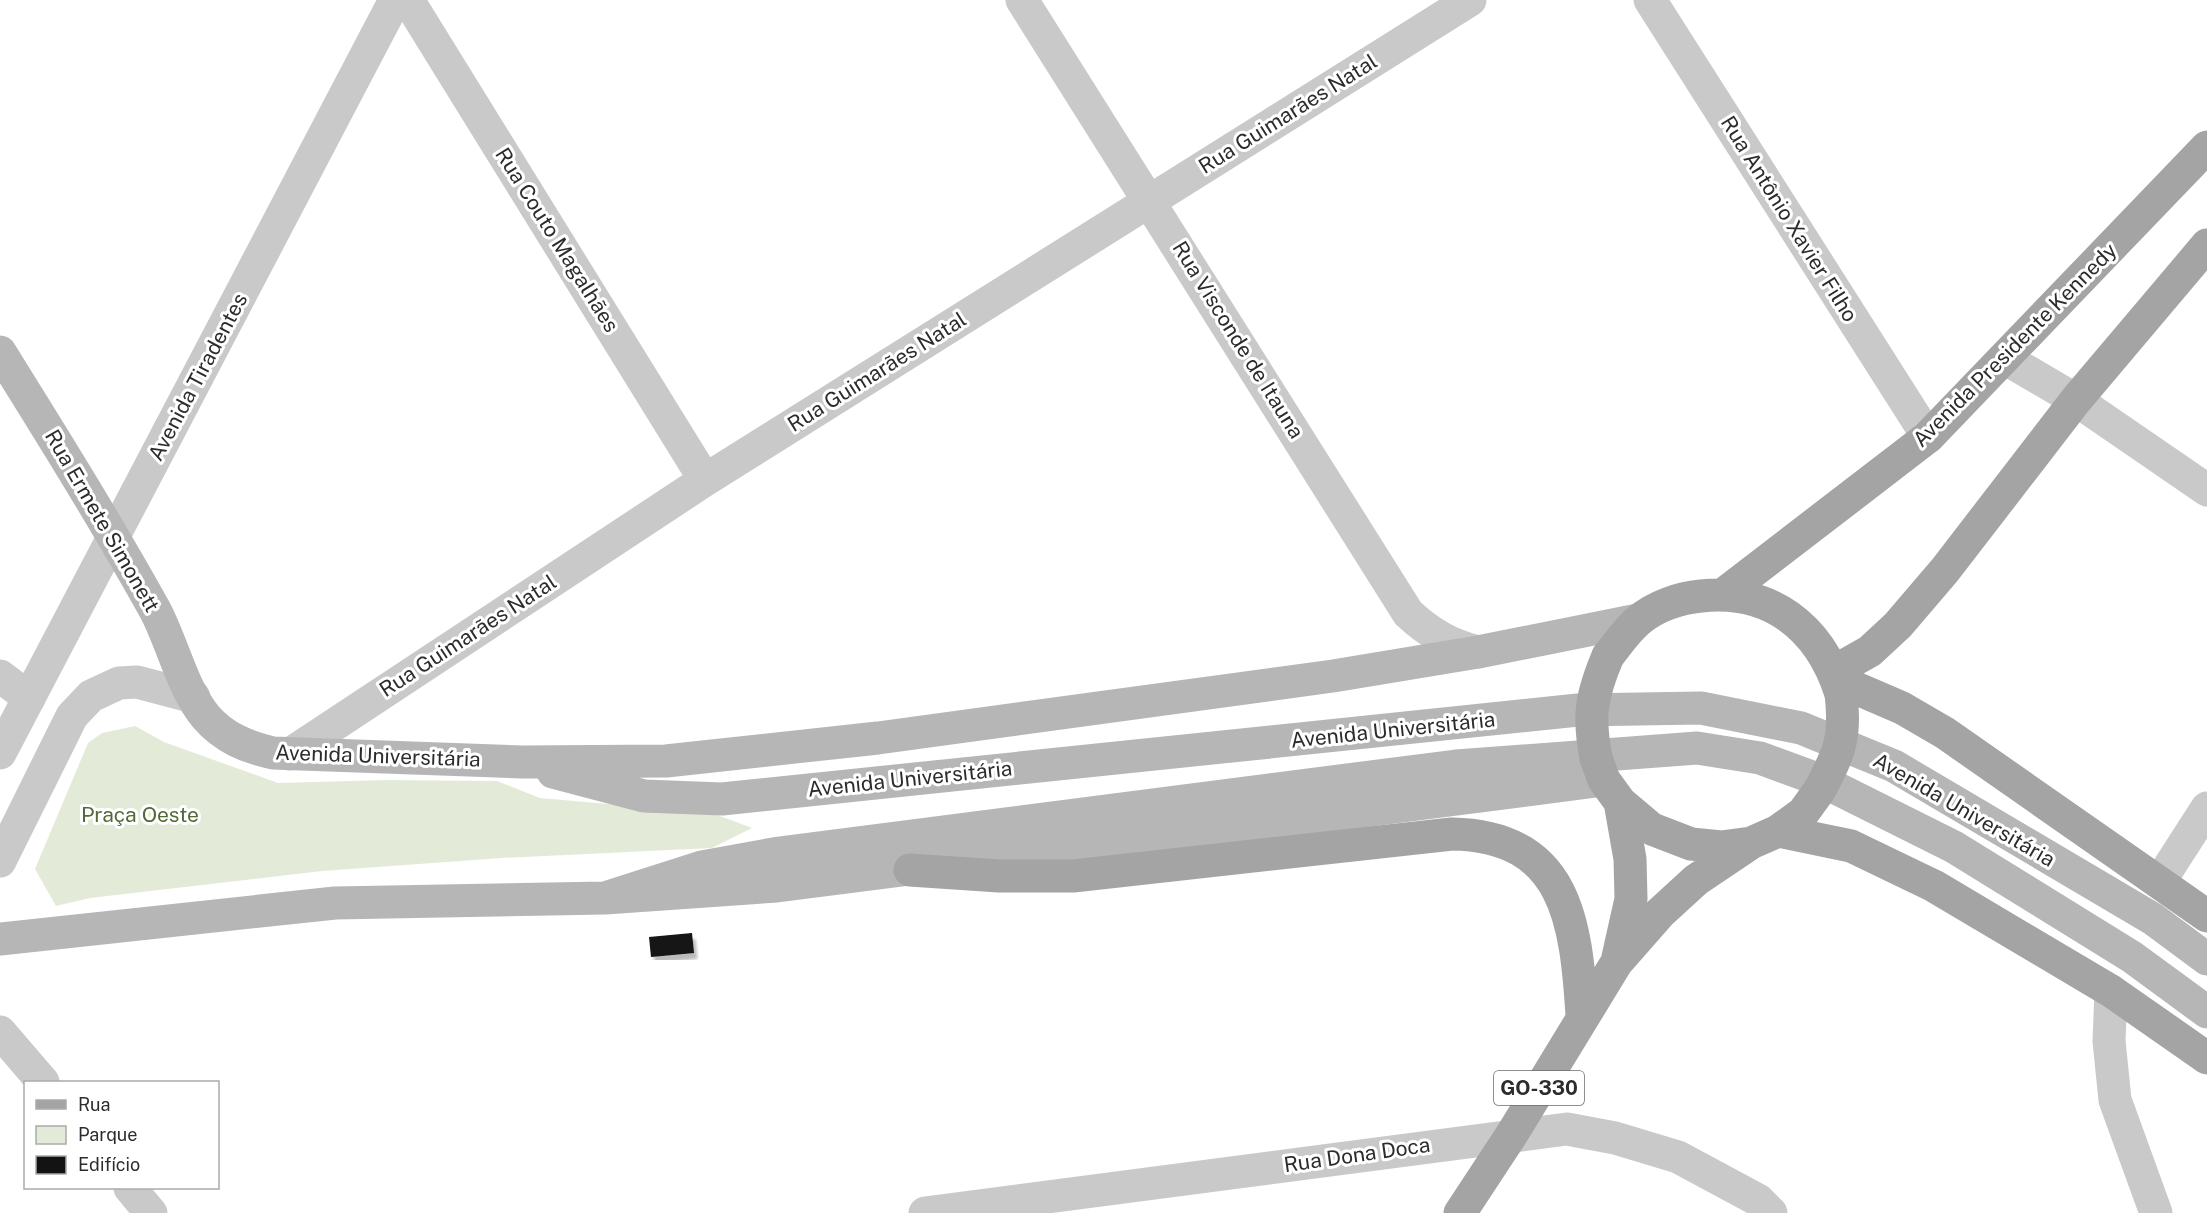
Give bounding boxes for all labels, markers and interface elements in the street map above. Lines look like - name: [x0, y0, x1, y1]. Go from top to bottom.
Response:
- street label: Rua Guimarães Natal: [1194, 48, 1382, 179]
- street label: Rua Antônio Xavier Filho: [1716, 111, 1863, 326]
- street label: Rua Couto Magalhães: [490, 143, 624, 337]
- street label: Rua Visconde de Itauna: [1167, 237, 1309, 443]
- street label: Avenida Presidente Kennedy: [1908, 238, 2122, 452]
- street label: Avenida Tiradentes: [143, 289, 252, 465]
- street label: Rua Guimarães Natal: [783, 306, 971, 437]
- street label: Rua Ermete Simonett: [40, 425, 165, 616]
- street label: Rua Guimarães Natal: [375, 569, 561, 702]
- street label: Avenida Universitária: [1289, 706, 1496, 753]
- street label: Avenida Universitária: [275, 739, 481, 772]
- street label: Avenida Universitária: [1869, 747, 2059, 872]
- street label: Avenida Universitária: [806, 755, 1013, 802]
- park label: Praça Oeste: [81, 802, 199, 827]
- road number: GO-330: [1494, 1071, 1584, 1105]
- legend: [24, 1081, 219, 1189]
- text: Rua: [78, 1094, 110, 1115]
- text: Parque: [78, 1124, 138, 1145]
- street label: Rua Dona Doca: [1282, 1132, 1432, 1177]
- text: Edifício: [78, 1154, 140, 1175]

